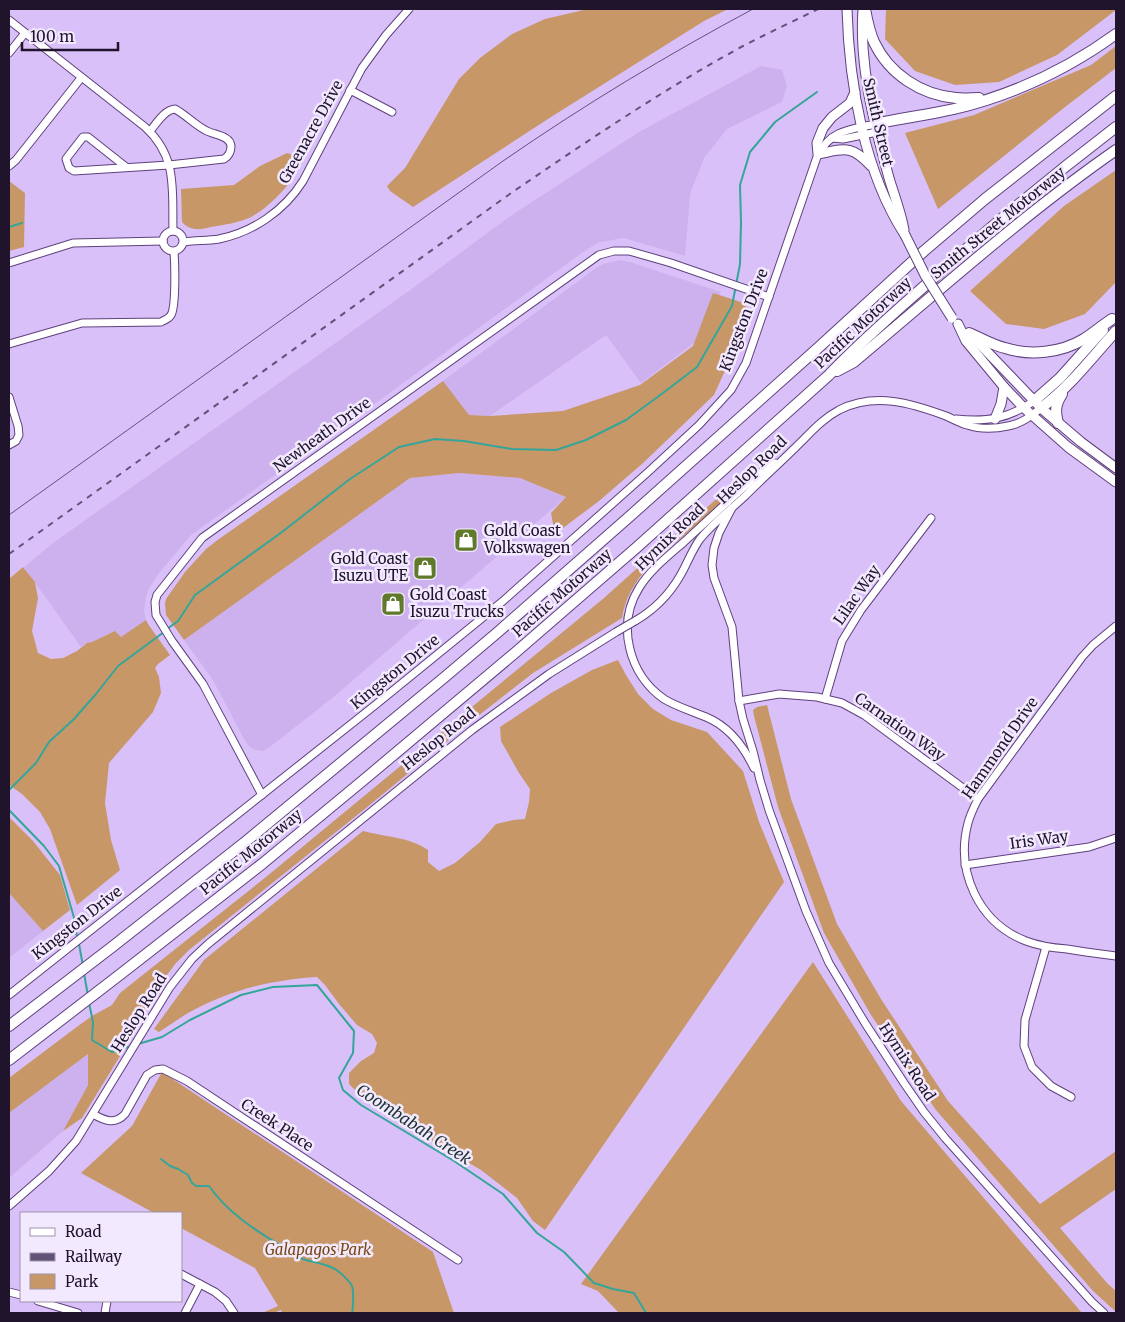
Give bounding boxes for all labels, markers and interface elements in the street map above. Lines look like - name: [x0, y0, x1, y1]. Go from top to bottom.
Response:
- scale bar: [22, 20, 119, 52]
- text: 100 m: [30, 27, 74, 46]
- street label: Smith Street: [859, 76, 898, 168]
- street label: Greenacre Drive: [274, 77, 347, 187]
- street label: Smith Street Motorway: [926, 162, 1069, 283]
- street label: Kingston Drive: [715, 266, 772, 374]
- street label: Pacific Motorway: [810, 273, 915, 372]
- street label: Newheath Drive: [269, 393, 374, 476]
- street label: Heslop Road: [713, 432, 790, 508]
- street label: Hymix Road: [631, 499, 708, 574]
- place label: Gold Coast Volkswagen: [483, 521, 571, 557]
- shop icon: Gold Coast Volkswagen: [453, 527, 479, 553]
- street label: Pacific Motorway: [508, 544, 616, 641]
- place label: Gold Coast Isuzu UTE: [331, 549, 408, 585]
- shop icon: Gold Coast Isuzu UTE: [412, 555, 438, 581]
- street label: Lilac Way: [829, 561, 884, 628]
- place label: Gold Coast Isuzu Trucks: [410, 585, 504, 621]
- shop icon: Gold Coast Isuzu Trucks: [380, 591, 406, 617]
- street label: Kingston Drive: [347, 630, 443, 713]
- street label: Carnation Way: [851, 688, 950, 765]
- street label: Hammond Drive: [957, 693, 1042, 802]
- street label: Heslop Road: [398, 703, 479, 774]
- street label: Pacific Motorway: [196, 805, 306, 899]
- street label: Iris Way: [1009, 826, 1070, 853]
- street label: Kingston Drive: [28, 882, 125, 964]
- street label: Heslop Road: [107, 970, 170, 1056]
- street label: Hymix Road: [875, 1019, 940, 1104]
- water label: Coombabah Creek: [353, 1079, 475, 1169]
- street label: Creek Place: [238, 1094, 317, 1155]
- legend: [20, 1212, 182, 1302]
- text: Road: [65, 1222, 101, 1241]
- park label: Galapagos Park: [265, 1240, 372, 1259]
- text: Railway: [65, 1247, 122, 1266]
- text: Park: [65, 1272, 99, 1291]

